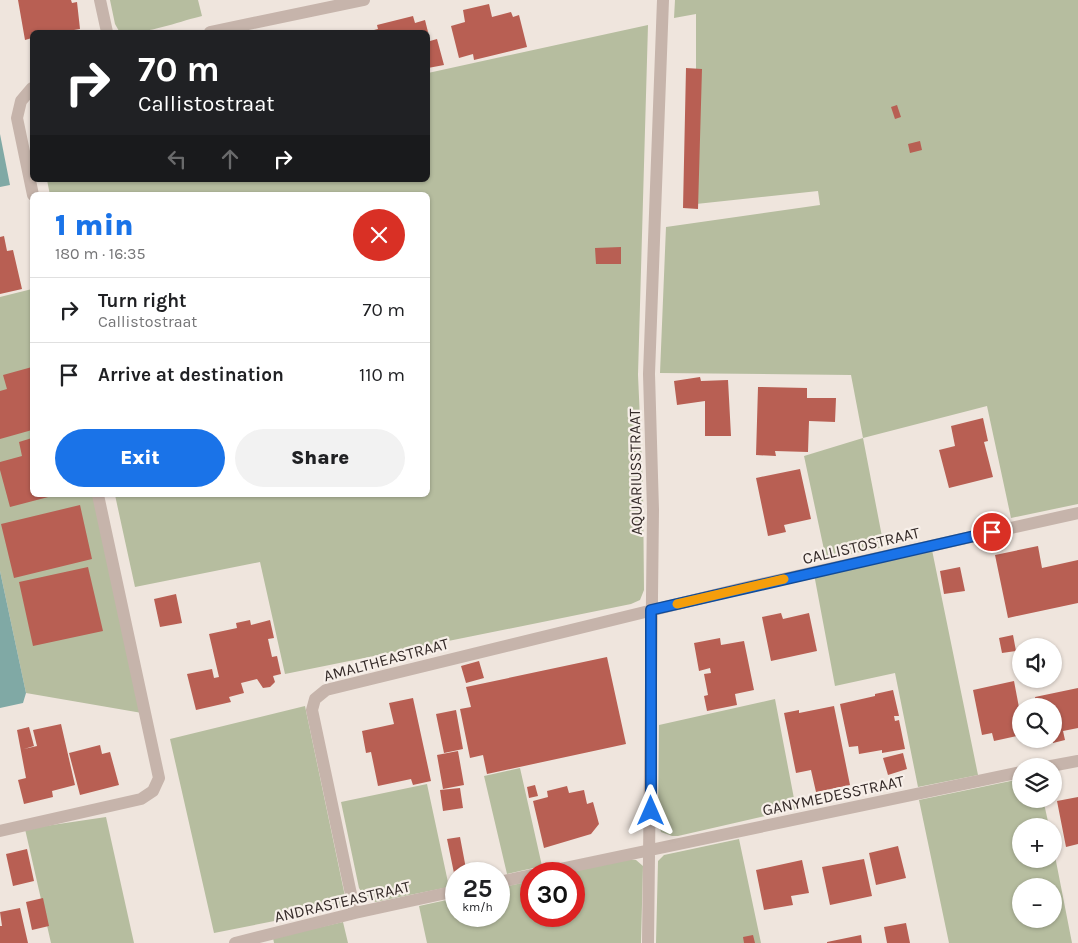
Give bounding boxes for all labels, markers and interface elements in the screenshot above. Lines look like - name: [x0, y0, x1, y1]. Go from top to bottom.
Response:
- text: 70 m: [138, 49, 220, 90]
- icon: right: [55, 50, 120, 115]
- text: Callistostraat: [138, 91, 275, 117]
- icon: left: [163, 145, 191, 173]
- icon: ahead: [216, 145, 244, 173]
- icon: right: [269, 145, 297, 173]
- text: 1 min: [55, 207, 134, 243]
- button: close: [353, 209, 405, 261]
- text: 180 m · 16:35: [55, 244, 145, 263]
- text: Turn right: [98, 290, 187, 312]
- icon: right: [55, 296, 83, 324]
- text: 70 m: [363, 299, 405, 321]
- text: Callistostraat: [98, 312, 197, 331]
- icon: arrive: [55, 361, 83, 389]
- text: Arrive at destination: [98, 364, 284, 386]
- text: 110 m: [359, 364, 405, 386]
- street label: AQUARIUSSTRAAT: [625, 408, 646, 536]
- button: Exit: [55, 429, 225, 487]
- button: Share: [235, 429, 405, 487]
- pin: [971, 511, 1013, 553]
- icon: arrive: [978, 518, 1006, 546]
- street label: CALLISTOSTRAAT: [801, 523, 922, 568]
- street label: AMALTHEASTRAAT: [321, 634, 451, 685]
- map controls: [1012, 638, 1062, 928]
- button: sound: [1012, 638, 1062, 688]
- button: search: [1012, 698, 1062, 748]
- button: layers: [1012, 758, 1062, 808]
- street label: GANYMEDESSTRAAT: [761, 771, 906, 820]
- position arrow: [624, 784, 676, 836]
- button: +: [1012, 818, 1062, 868]
- speed limit sign: 30: [520, 862, 585, 927]
- text: 25: [463, 874, 492, 903]
- street label: ANDRASTEASTRAAT: [272, 877, 412, 926]
- button: −: [1012, 878, 1062, 928]
- text: km/h: [462, 900, 493, 914]

